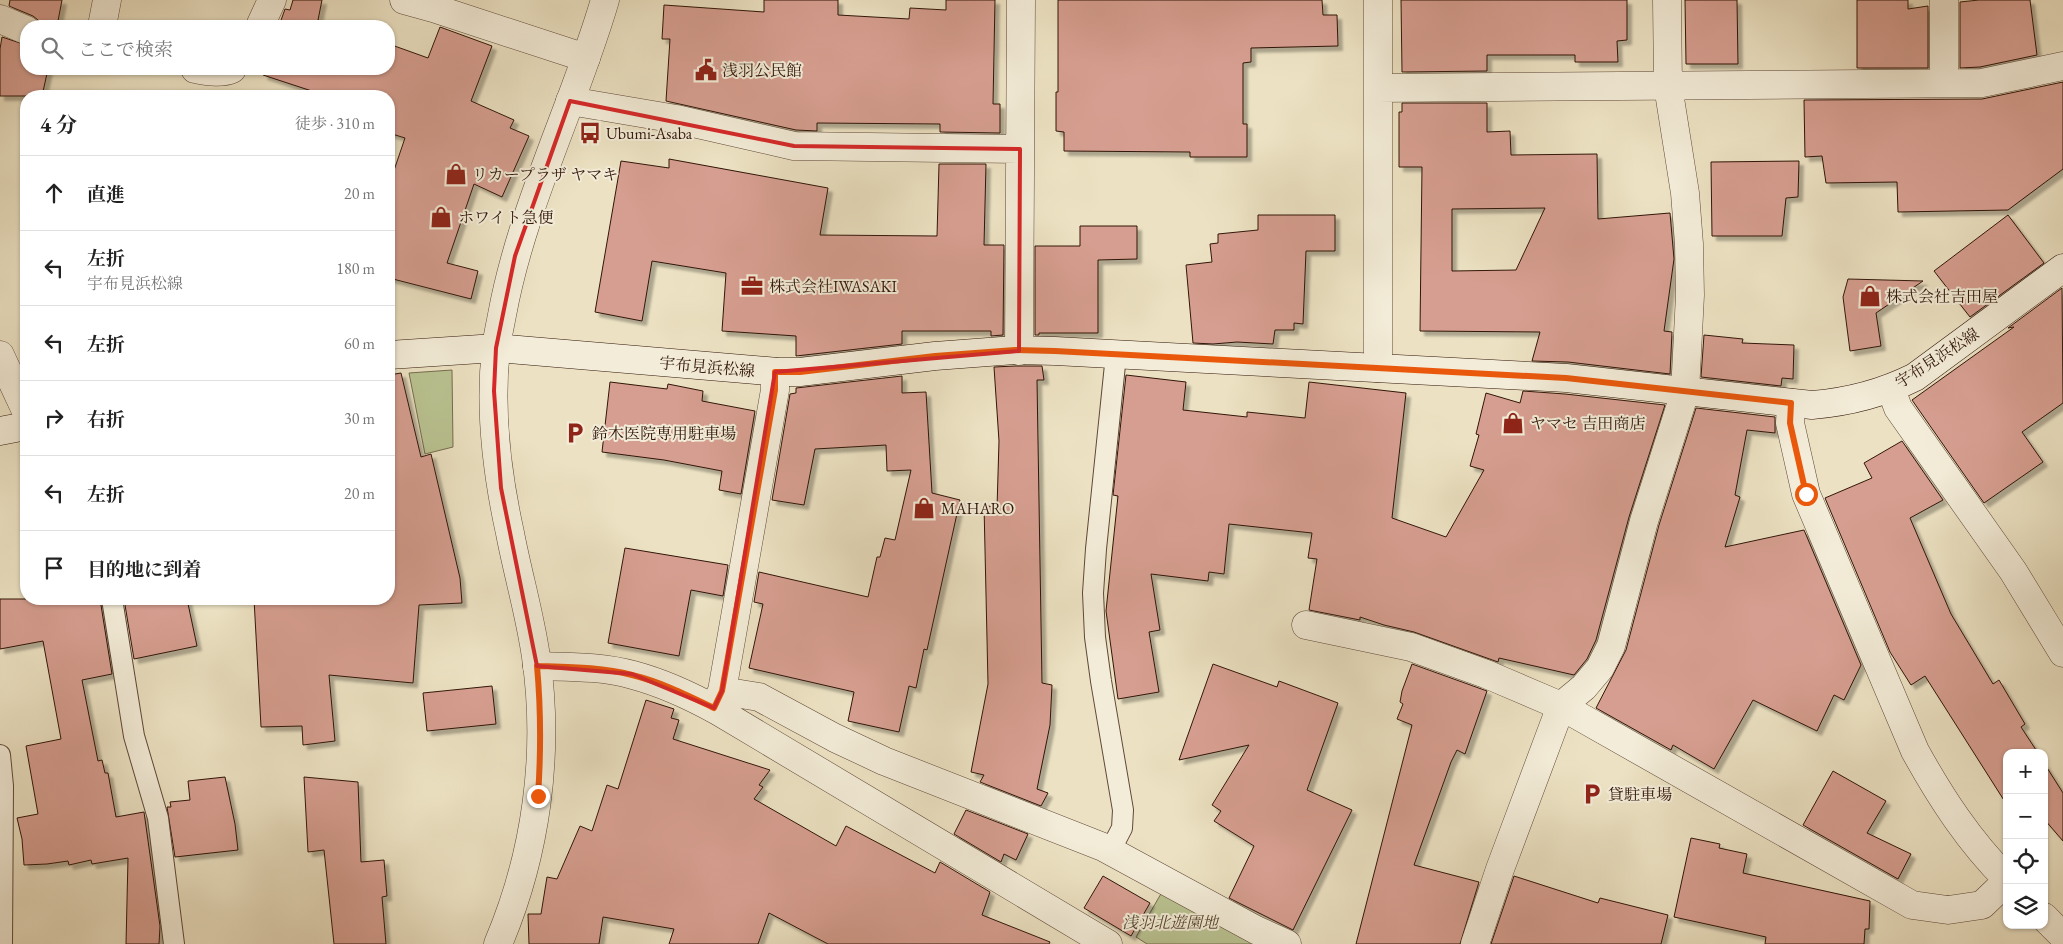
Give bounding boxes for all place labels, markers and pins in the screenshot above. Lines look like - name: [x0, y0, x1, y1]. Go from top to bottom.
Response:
- public building icon: 浅羽公民館: [693, 57, 719, 83]
- place label: 浅羽公民館: [722, 60, 802, 81]
- bus stop icon: Ubumi-Asaba: [577, 120, 603, 146]
- place label: Ubumi-Asaba: [606, 123, 693, 144]
- shop icon: リカープラザ ヤマキ: [443, 161, 469, 187]
- place label: リカープラザ ヤマキ: [472, 164, 618, 185]
- shop icon: ホワイト急便: [428, 204, 454, 230]
- place label: ホワイト急便: [458, 207, 554, 228]
- office icon: 株式会社IWASAKI: [739, 273, 765, 299]
- place label: 株式会社IWASAKI: [769, 276, 897, 297]
- shop icon: 株式会社吉田屋: [1857, 283, 1883, 309]
- place label: 株式会社吉田屋: [1886, 286, 1998, 307]
- shop icon: ヤマセ 吉田商店: [1500, 410, 1526, 436]
- place label: ヤマセ 吉田商店: [1530, 413, 1645, 434]
- parking icon: 鈴木医院専用駐車場: [562, 420, 588, 446]
- place label: 鈴木医院専用駐車場: [591, 423, 736, 444]
- shop icon: MAHARO: [911, 495, 937, 521]
- place label: MAHARO: [941, 498, 1014, 519]
- parking icon: 貸駐車場: [1579, 781, 1605, 807]
- place label: 貸駐車場: [1608, 784, 1672, 805]

